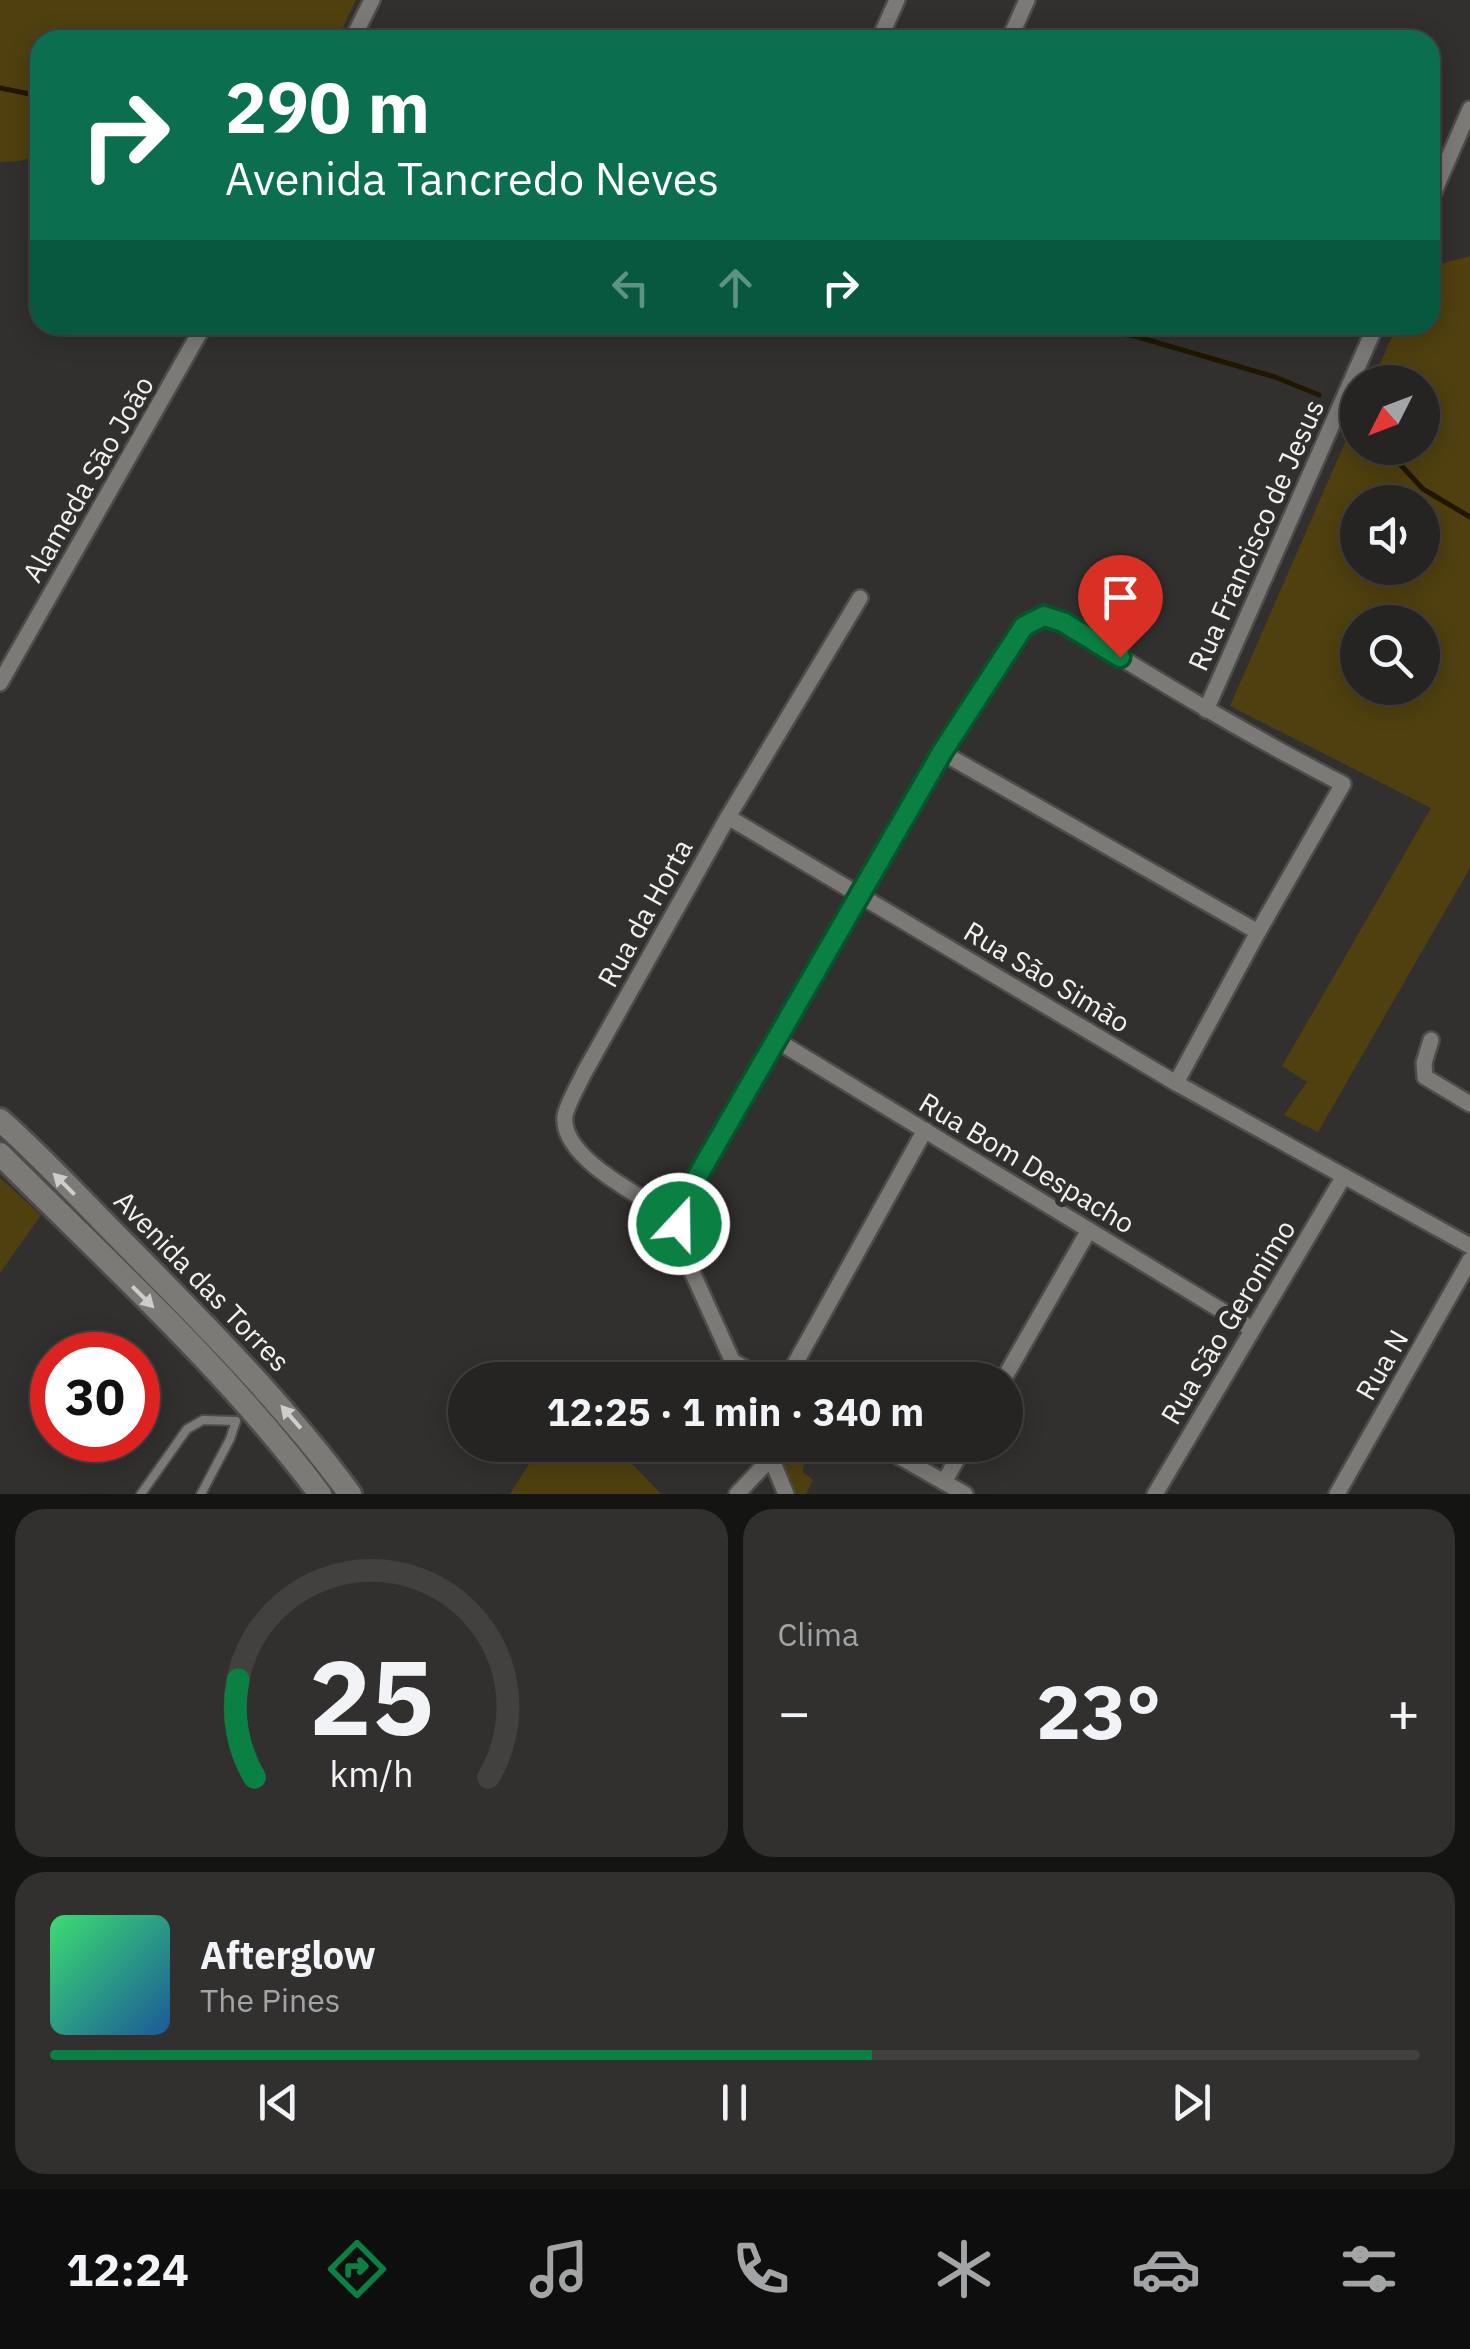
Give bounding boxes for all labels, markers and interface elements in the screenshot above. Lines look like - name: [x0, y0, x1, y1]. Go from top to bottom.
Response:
- text: 290 m: [225, 61, 430, 152]
- icon: right: [60, 70, 190, 200]
- text: Avenida Tancredo Neves: [225, 149, 719, 207]
- icon: left: [603, 260, 658, 315]
- icon: ahead: [708, 260, 763, 315]
- icon: right: [813, 260, 868, 315]
- north arrow: [1340, 365, 1440, 465]
- map controls: [1340, 365, 1440, 705]
- street label: Alameda São João: [13, 369, 162, 589]
- street label: Rua Francisco de Jesus: [1179, 393, 1332, 676]
- button: sound: [1340, 485, 1440, 585]
- pin: [1078, 555, 1163, 658]
- icon: arrive: [1093, 570, 1148, 625]
- button: search: [1340, 605, 1440, 705]
- street label: Rua da Horta: [589, 832, 700, 993]
- street label: Rua São Simão: [957, 912, 1137, 1041]
- street label: Rua Bom Despacho: [913, 1084, 1142, 1242]
- one-way arrow: [53, 1172, 77, 1196]
- position arrow: [627, 1172, 731, 1276]
- street label: Avenida das Torres: [106, 1182, 298, 1379]
- street label: Rua São Geronimo: [1152, 1213, 1303, 1431]
- one-way arrow: [131, 1285, 154, 1309]
- street label: Rua N: [1347, 1323, 1416, 1407]
- speed limit sign: 30: [30, 1332, 160, 1462]
- text: 12:25 · 1 min · 340 m: [547, 1387, 924, 1436]
- one-way arrow: [280, 1405, 302, 1430]
- text: Clima: [778, 1613, 859, 1655]
- text: 25: [309, 1628, 434, 1764]
- text: 23°: [1036, 1662, 1161, 1760]
- text: −: [778, 1676, 811, 1747]
- text: +: [1387, 1676, 1420, 1747]
- text: km/h: [329, 1750, 413, 1797]
- text: Afterglow: [200, 1930, 376, 1979]
- text: The Pines: [200, 1979, 340, 2021]
- icon: previous: [251, 2075, 306, 2130]
- icon: pause: [707, 2075, 762, 2130]
- icon: next: [1164, 2075, 1219, 2130]
- icon: directions: [322, 2234, 392, 2304]
- icon: music: [524, 2234, 594, 2304]
- icon: phone: [726, 2234, 796, 2304]
- icon: climate: [929, 2234, 999, 2304]
- icon: car: [1131, 2234, 1201, 2304]
- icon: filters: [1334, 2234, 1404, 2304]
- text: 12:24: [66, 2240, 189, 2298]

